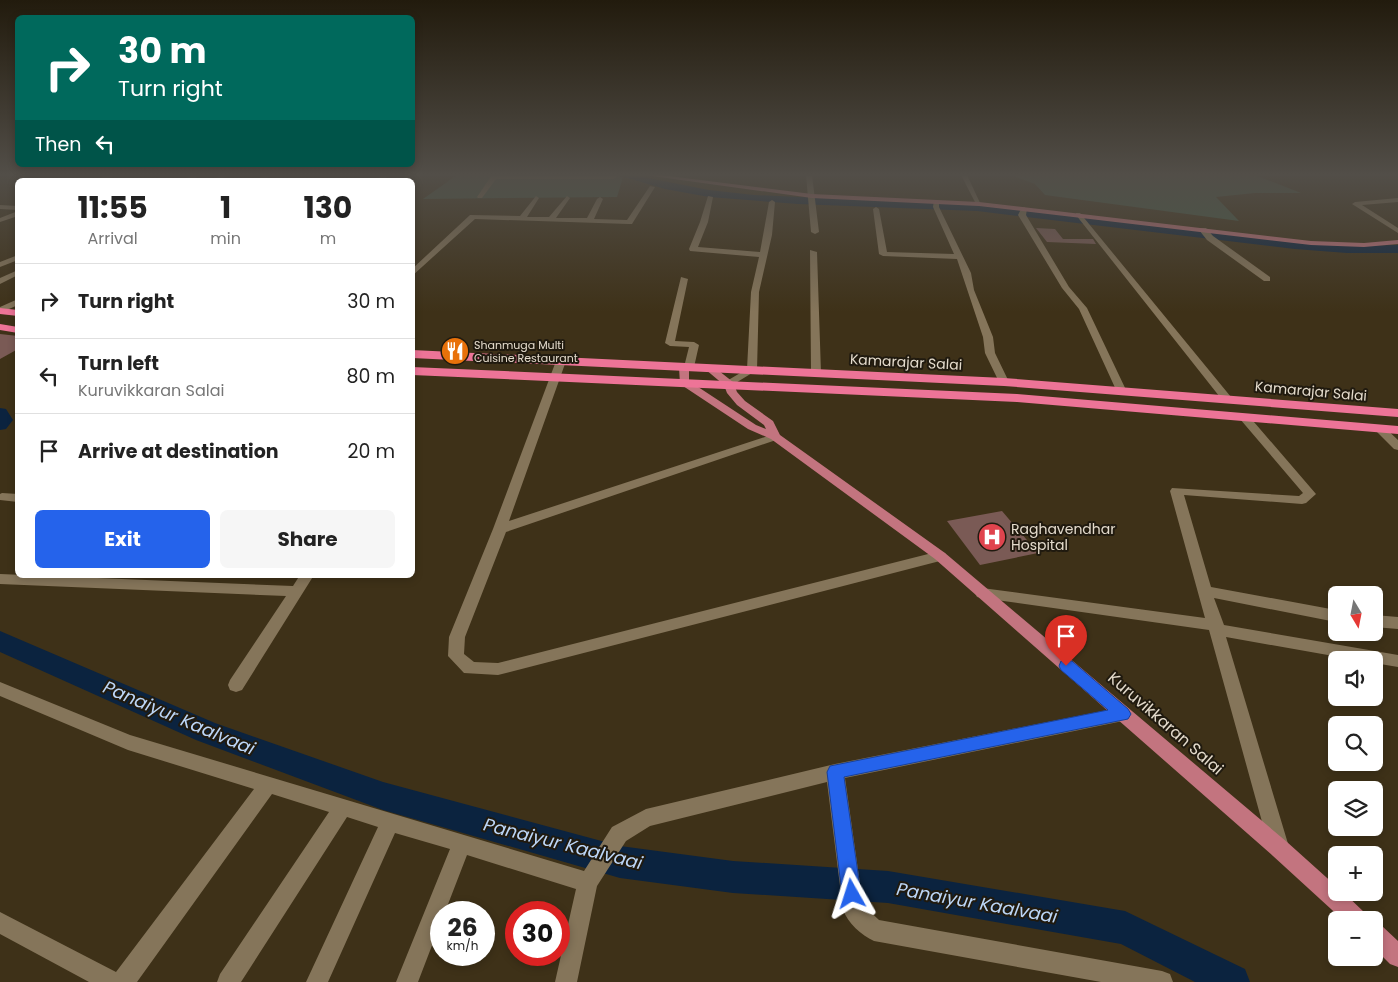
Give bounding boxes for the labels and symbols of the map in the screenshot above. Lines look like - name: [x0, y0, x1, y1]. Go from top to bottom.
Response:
- restaurant icon: Shanmuga Multi Cuisine Restaurant: [440, 336, 470, 366]
- place label: Shanmuga Multi Cuisine Restaurant: [474, 337, 578, 366]
- street label: Kamarajar Salai: [849, 349, 963, 375]
- street label: Kamarajar Salai: [1254, 376, 1368, 406]
- place label: Raghavendhar Hospital: [1011, 519, 1115, 555]
- hospital icon: Raghavendhar Hospital: [977, 522, 1007, 552]
- north arrow: [1328, 586, 1382, 641]
- pin: [1045, 615, 1087, 666]
- street label: Kuruvikkaran Salai: [1103, 667, 1228, 780]
- water label: Panaiyur Kaalvaai: [99, 674, 260, 761]
- water label: Panaiyur Kaalvaai: [481, 812, 646, 875]
- position arrow: [825, 867, 877, 919]
- water label: Panaiyur Kaalvaai: [895, 876, 1060, 929]
- speed limit sign: 30: [505, 901, 570, 966]

